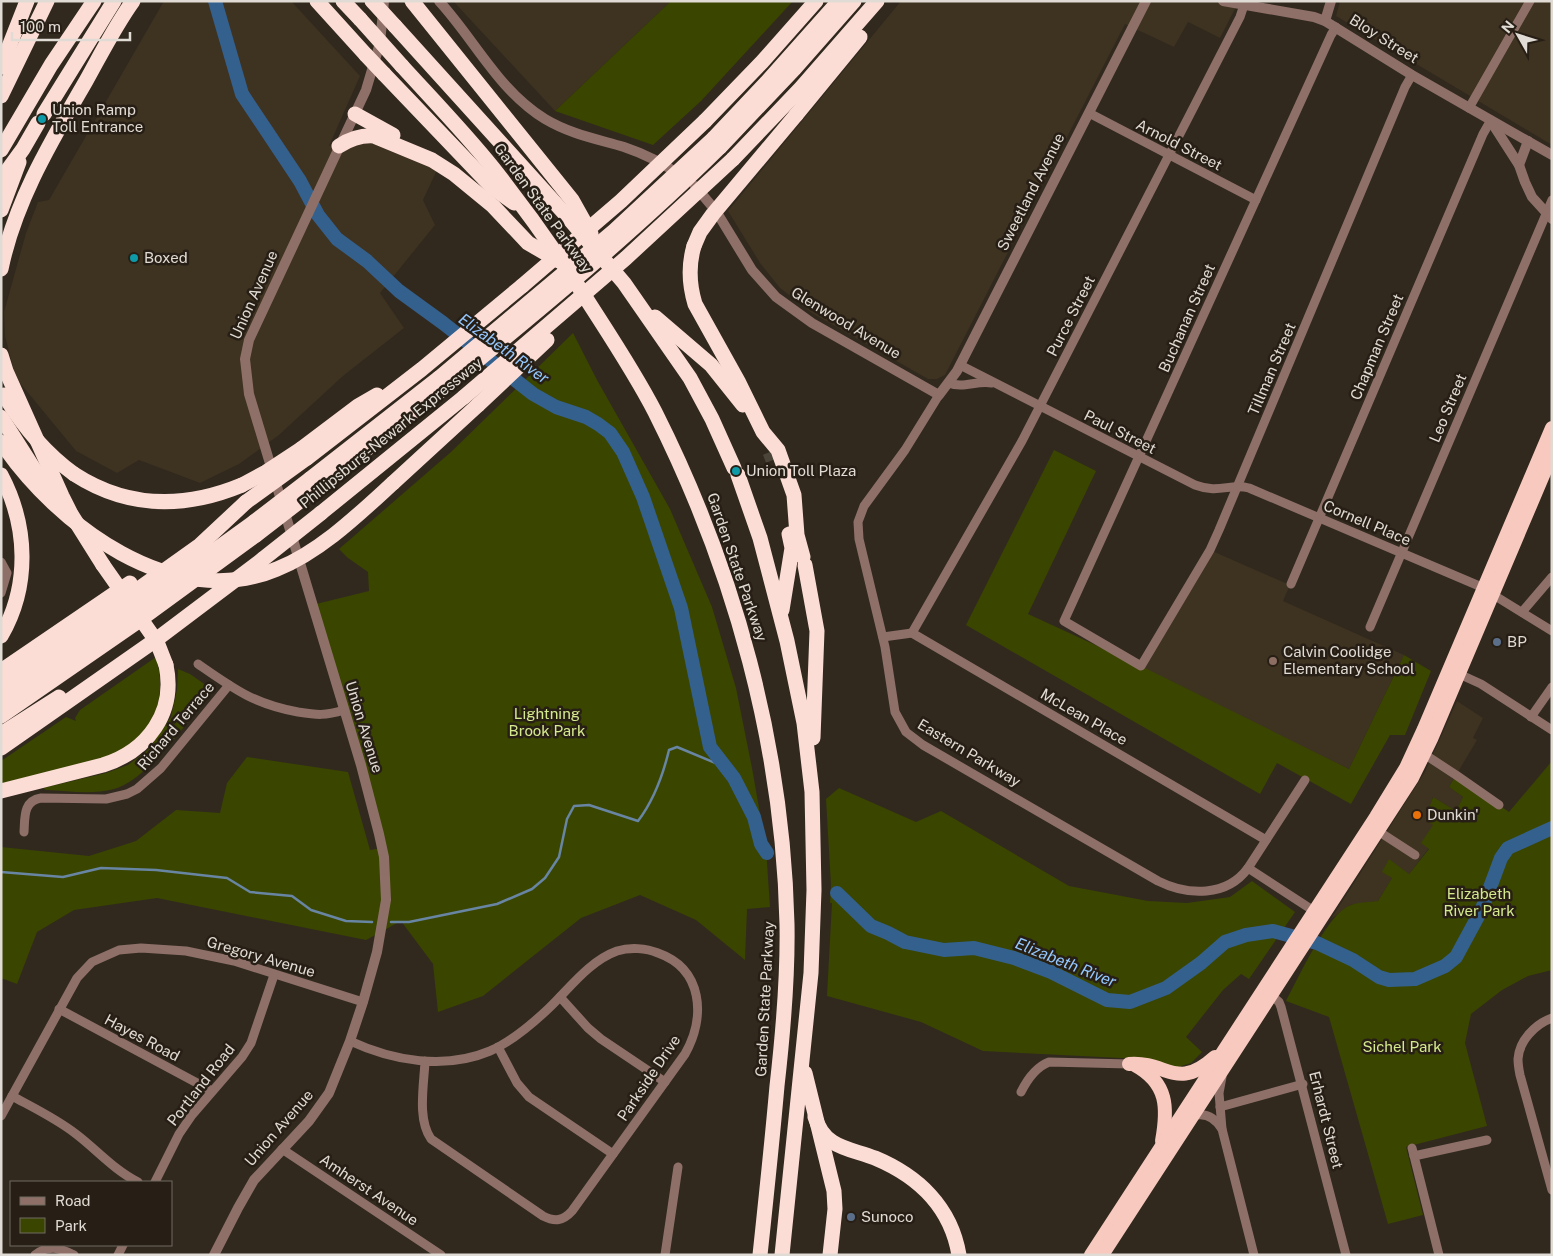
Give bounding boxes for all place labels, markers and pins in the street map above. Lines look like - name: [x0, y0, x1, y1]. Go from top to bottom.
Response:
- place label: Union Ramp Toll Entrance: [52, 101, 143, 135]
- marker: Union Ramp Toll Entrance: [36, 113, 48, 125]
- place label: Boxed: [144, 249, 188, 266]
- marker: Boxed: [128, 252, 140, 264]
- place label: Union Toll Plaza: [746, 462, 856, 479]
- marker: Union Toll Plaza: [730, 465, 742, 477]
- place label: BP: [1507, 633, 1527, 650]
- marker: BP: [1491, 636, 1503, 648]
- place label: Calvin Coolidge Elementary School: [1283, 643, 1415, 677]
- marker: Calvin Coolidge Elementary School: [1267, 655, 1279, 667]
- place label: Dunkin': [1427, 806, 1479, 823]
- marker: Dunkin': [1411, 809, 1423, 821]
- place label: Sunoco: [861, 1208, 914, 1225]
- marker: Sunoco: [845, 1211, 857, 1223]

